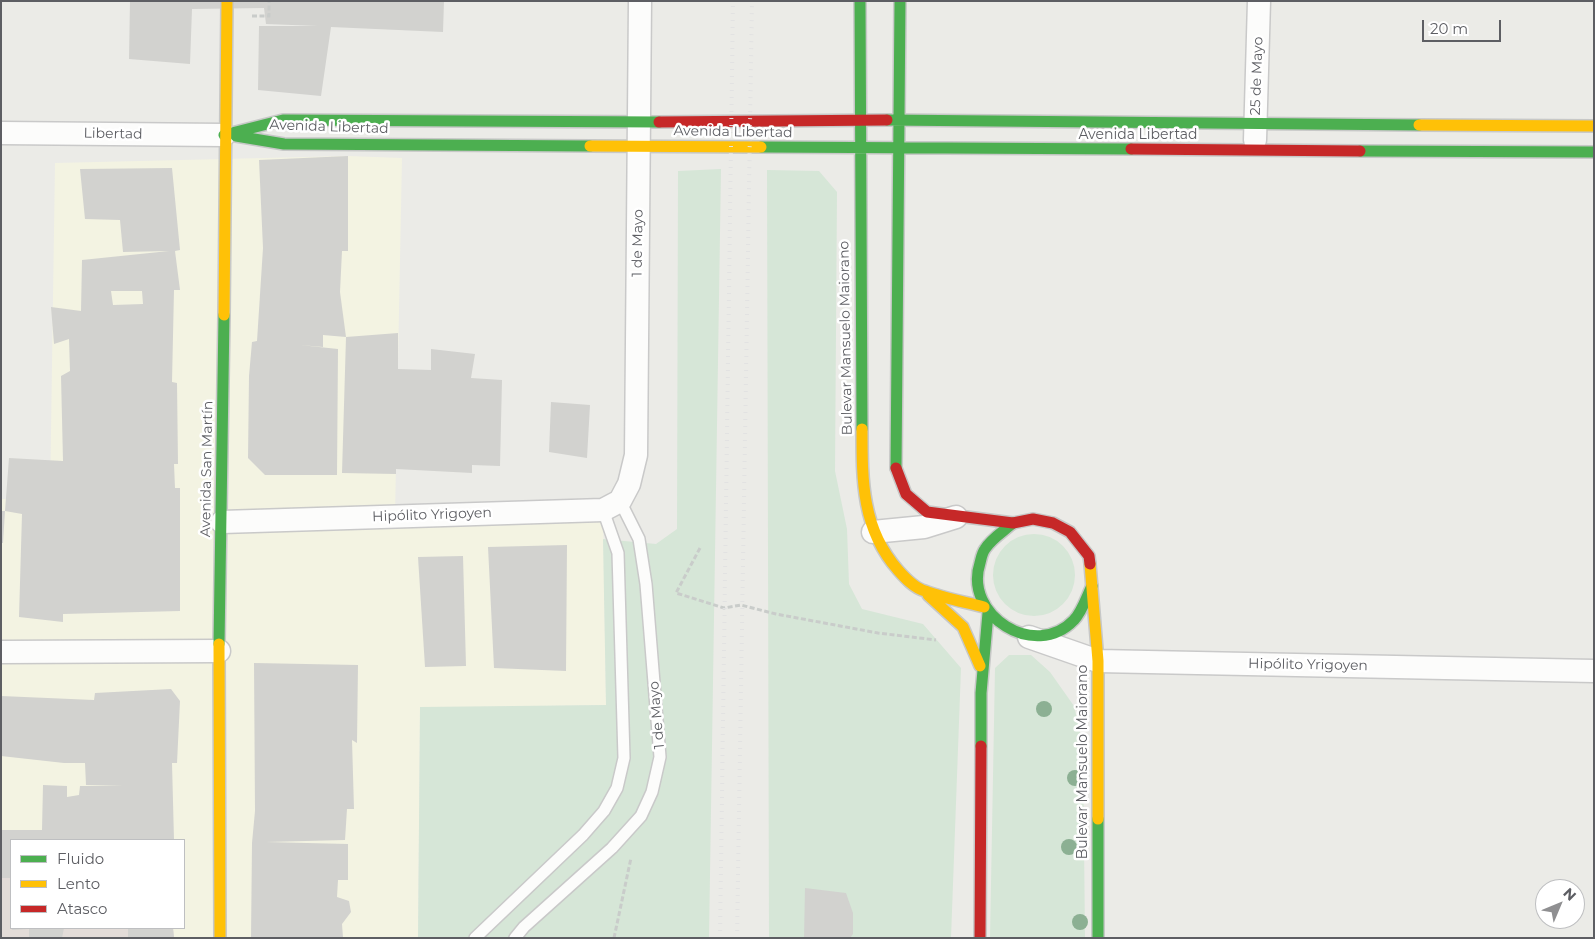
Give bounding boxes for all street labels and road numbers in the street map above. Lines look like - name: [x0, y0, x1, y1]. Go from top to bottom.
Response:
- street label: 25 de Mayo: [1247, 36, 1267, 116]
- street label: Avenida Libertad: [269, 117, 389, 137]
- street label: Avenida Libertad: [673, 123, 793, 141]
- street label: Libertad: [83, 125, 143, 143]
- street label: Avenida Libertad: [1078, 127, 1198, 143]
- street label: 1 de Mayo: [629, 209, 647, 277]
- street label: Bulevar Mansuelo Maiorano: [836, 241, 856, 435]
- street label: Avenida San Martín: [197, 401, 217, 537]
- street label: Hipólito Yrigoyen: [372, 505, 492, 525]
- street label: Hipólito Yrigoyen: [1248, 656, 1368, 674]
- street label: Bulevar Mansuelo Maiorano: [1075, 665, 1091, 859]
- street label: 1 de Mayo: [646, 680, 668, 750]

